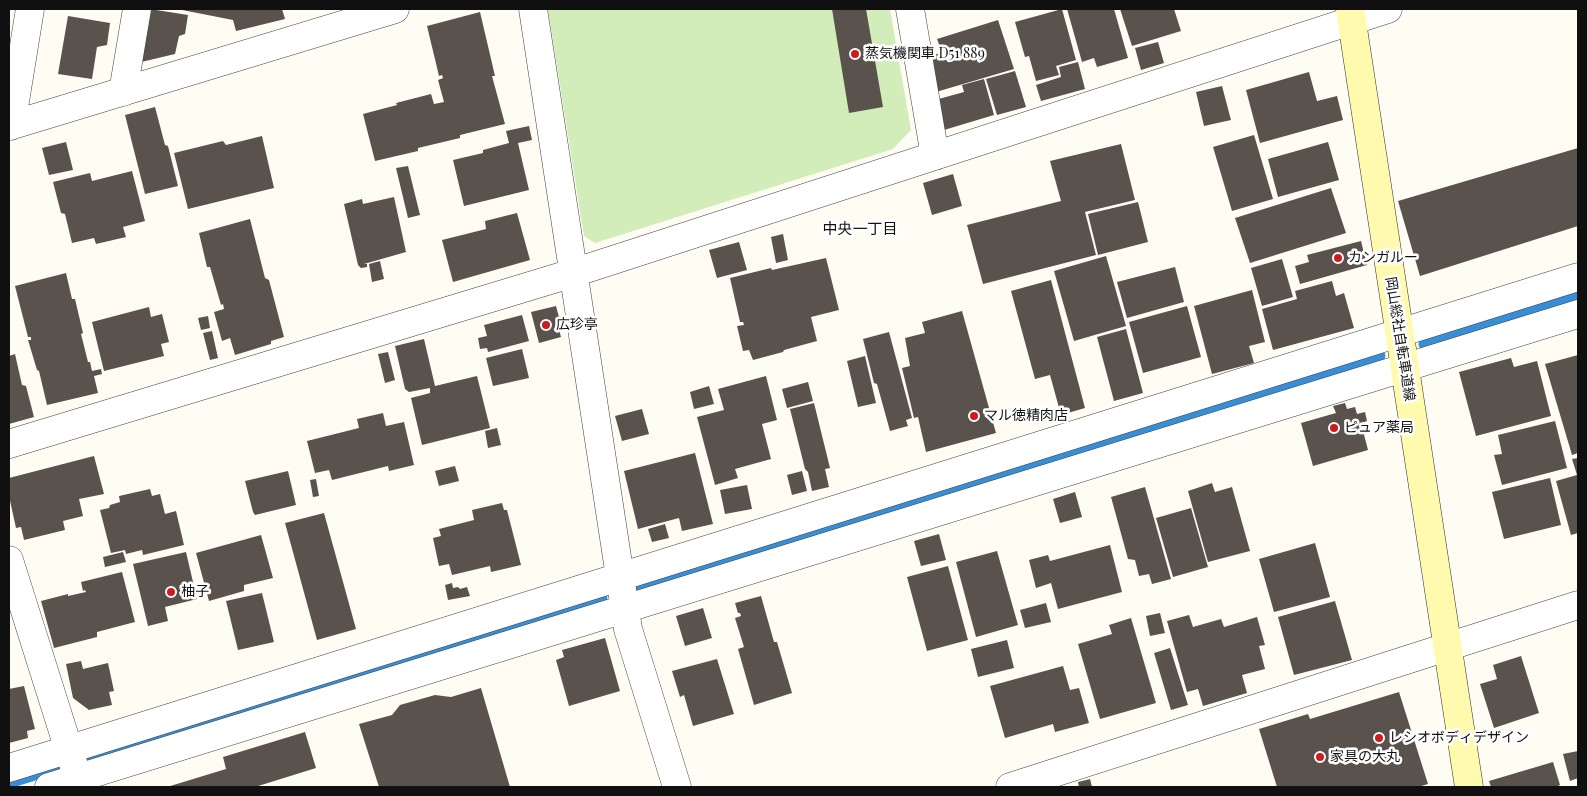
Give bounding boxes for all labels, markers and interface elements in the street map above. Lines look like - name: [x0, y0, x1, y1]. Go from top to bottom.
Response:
- place label: 蒸気機関車 D51 889: [865, 46, 985, 62]
- marker: 蒸気機関車 D51 889: [849, 48, 861, 60]
- district label: 中央一丁目: [823, 220, 897, 238]
- place label: カンガルー: [1348, 250, 1418, 266]
- marker: カンガルー: [1332, 252, 1344, 264]
- street label: 岡山総社自転車道線: [1382, 275, 1418, 403]
- place label: 広珍亭: [556, 317, 598, 333]
- marker: 広珍亭: [540, 319, 552, 331]
- place label: マル徳精肉店: [984, 408, 1068, 424]
- marker: マル徳精肉店: [968, 410, 980, 422]
- place label: ピュア薬局: [1344, 420, 1414, 436]
- marker: ピュア薬局: [1328, 422, 1340, 434]
- place label: 柚子: [181, 584, 209, 600]
- marker: 柚子: [165, 586, 177, 598]
- place label: レシオボディデザイン: [1389, 730, 1529, 746]
- marker: レシオボディデザイン: [1373, 732, 1385, 744]
- place label: 家具の大丸: [1330, 749, 1400, 765]
- marker: 家具の大丸: [1314, 751, 1326, 763]

